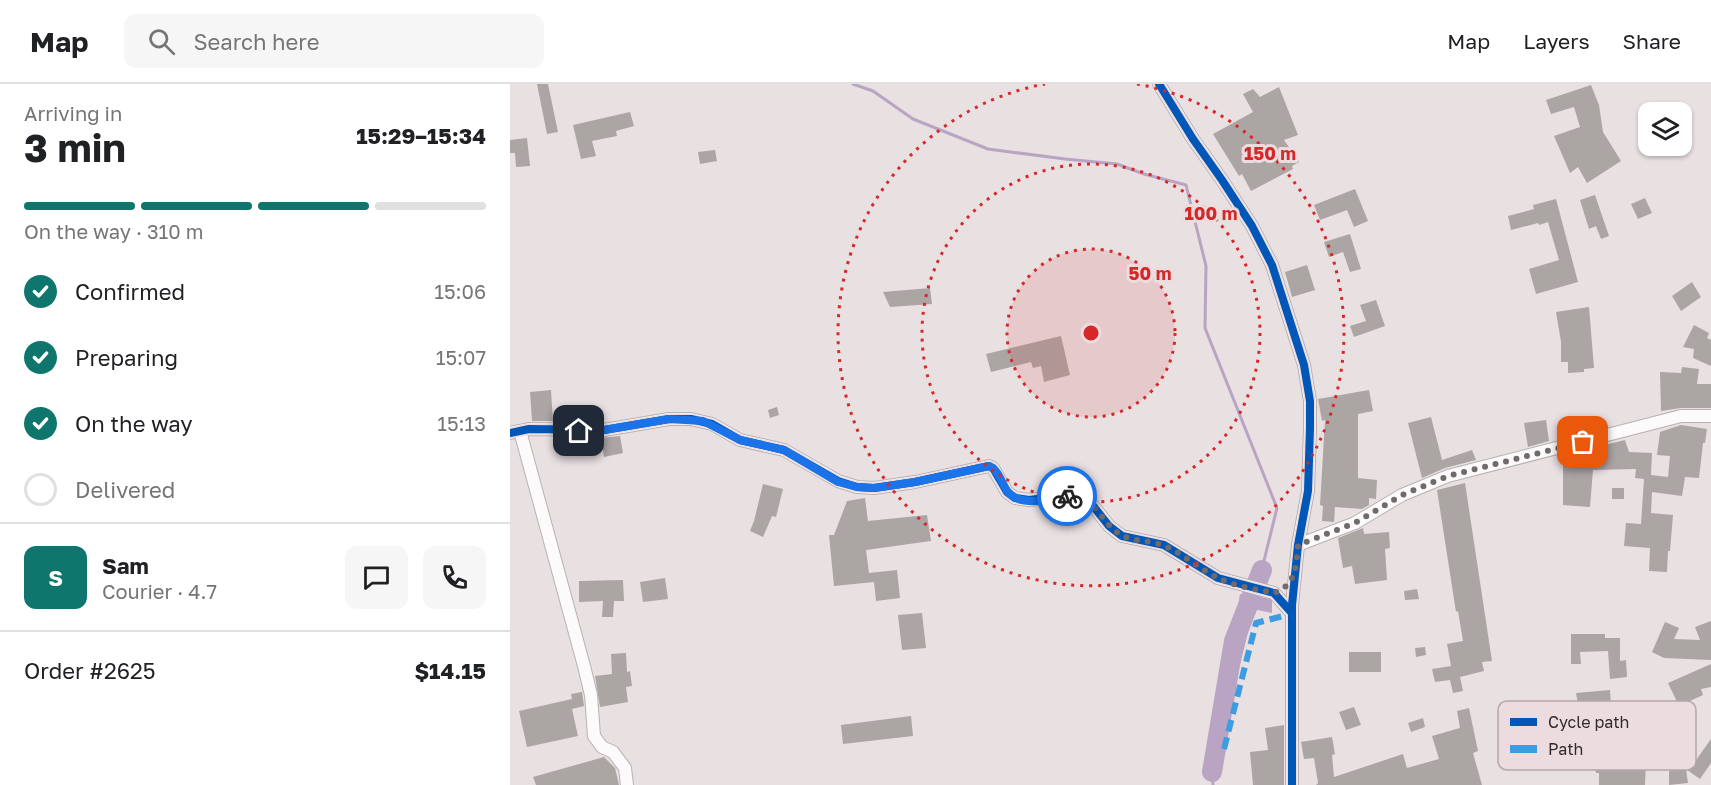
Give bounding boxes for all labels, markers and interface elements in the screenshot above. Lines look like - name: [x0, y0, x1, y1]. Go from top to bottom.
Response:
- search box: [124, 14, 544, 68]
- text: Map: [30, 25, 88, 58]
- icon: search: [145, 25, 178, 58]
- text: Search here: [193, 28, 319, 55]
- text: Map: [1447, 28, 1490, 54]
- text: Layers: [1523, 28, 1590, 54]
- text: Share: [1623, 28, 1681, 54]
- text: Arriving in: [24, 101, 122, 125]
- map controls: [1638, 102, 1692, 156]
- button: layers: [1638, 102, 1692, 156]
- text: 15:29–15:34: [356, 122, 486, 149]
- text: 3 min: [24, 124, 126, 171]
- text: 150 m: [1244, 142, 1296, 164]
- text: 100 m: [1185, 202, 1237, 224]
- text: On the way · 310 m: [24, 219, 203, 243]
- text: 50 m: [1129, 262, 1171, 284]
- icon: check: [24, 275, 57, 308]
- text: Confirmed: [75, 278, 185, 305]
- text: 15:06: [434, 279, 486, 303]
- centre of rings: [1081, 323, 1101, 343]
- icon: check: [24, 341, 57, 374]
- text: Preparing: [75, 344, 178, 371]
- text: 15:07: [436, 345, 486, 369]
- pin: [553, 405, 604, 456]
- icon: check: [24, 407, 57, 440]
- text: On the way: [75, 410, 193, 437]
- text: 15:13: [437, 411, 486, 435]
- icon: home: [562, 414, 595, 447]
- pin: [1557, 416, 1608, 467]
- icon: bag: [1566, 425, 1599, 458]
- courier: [1037, 466, 1097, 526]
- text: Delivered: [75, 476, 175, 503]
- icon: bike: [1051, 480, 1084, 513]
- button: chat: [345, 546, 408, 609]
- button: phone: [423, 546, 486, 609]
- text: Sam: [102, 552, 149, 579]
- text: S: [48, 564, 63, 591]
- text: Courier · 4.7: [102, 579, 217, 603]
- text: Order #2625: [24, 657, 156, 684]
- text: $14.15: [414, 657, 486, 684]
- legend: [1498, 701, 1696, 770]
- text: Cycle path: [1548, 712, 1629, 732]
- text: Path: [1548, 739, 1583, 759]

